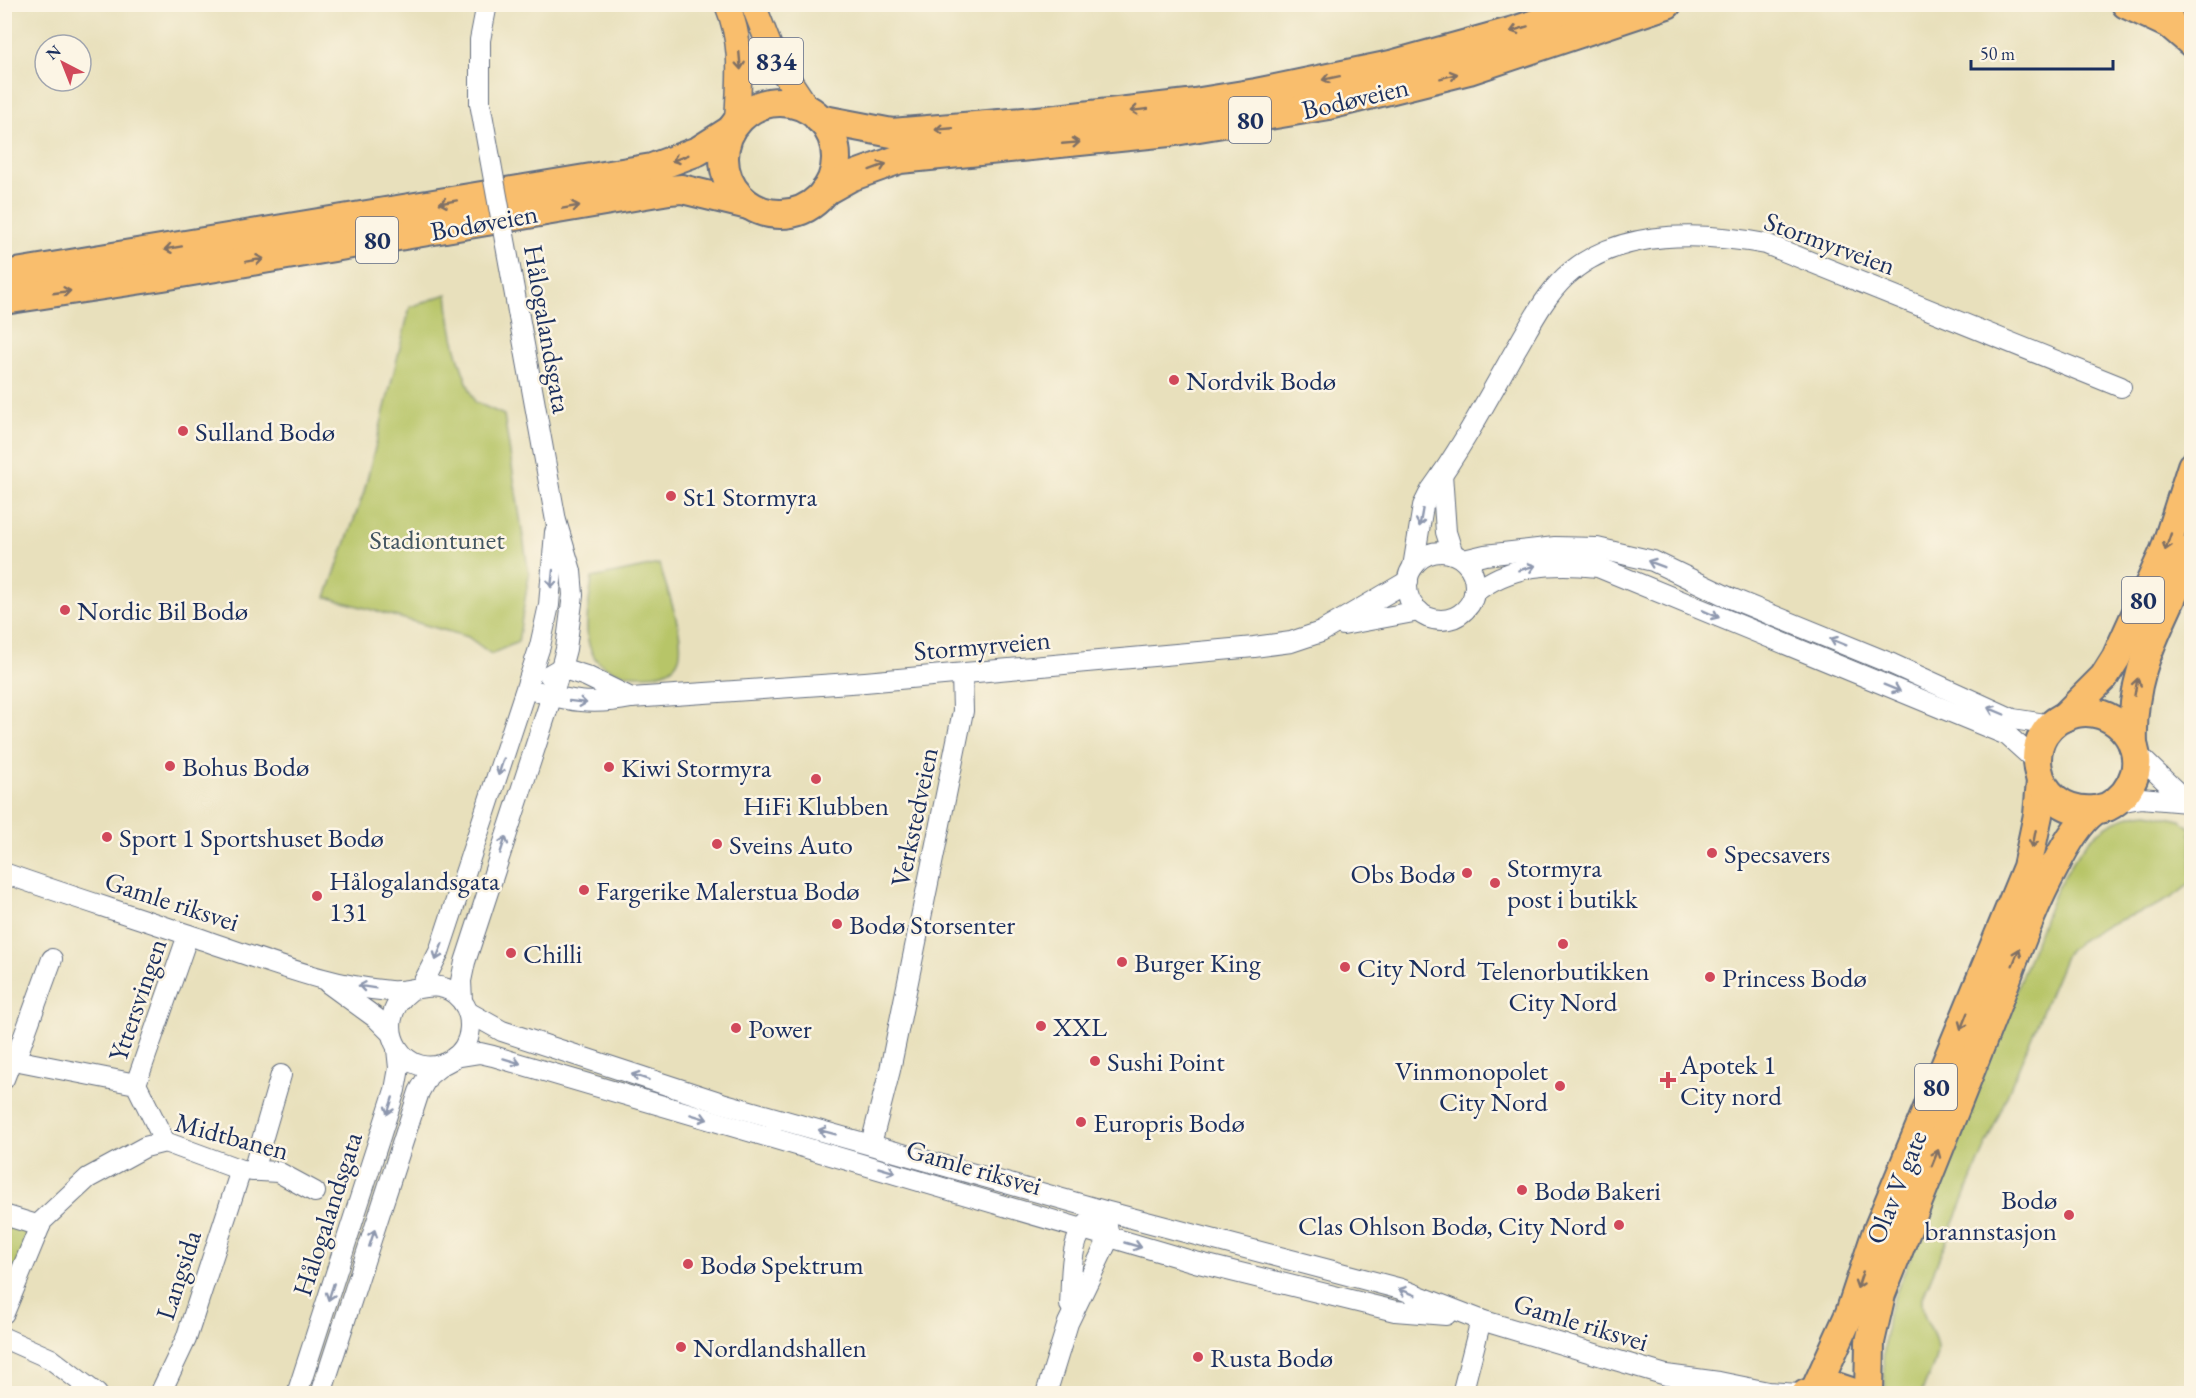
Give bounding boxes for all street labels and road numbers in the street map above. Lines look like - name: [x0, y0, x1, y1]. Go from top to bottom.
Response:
- road number: 834: [749, 38, 803, 84]
- street label: Bodøveien: [1298, 69, 1412, 127]
- road number: 80: [1229, 97, 1271, 143]
- street label: Bodøveien: [427, 195, 541, 249]
- street label: Stormyrveien: [1760, 203, 1900, 283]
- road number: 80: [356, 217, 398, 263]
- street label: Hålogalandsgata: [516, 242, 580, 416]
- road number: 80: [2122, 577, 2164, 623]
- street label: Stormyrveien: [912, 622, 1052, 668]
- street label: Verkstedveien: [882, 744, 946, 890]
- street label: Gamle riksvei: [100, 863, 244, 939]
- street label: Yttersvingen: [100, 934, 174, 1066]
- road number: 80: [1915, 1064, 1957, 1110]
- street label: Midtbanen: [171, 1104, 293, 1168]
- street label: Olav V gate: [1857, 1125, 1935, 1249]
- street label: Hålogalandsgata: [284, 1127, 370, 1301]
- street label: Gamle riksvei: [902, 1131, 1046, 1203]
- street label: Langsida: [147, 1225, 209, 1324]
- street label: Gamle riksvei: [1509, 1285, 1653, 1359]

